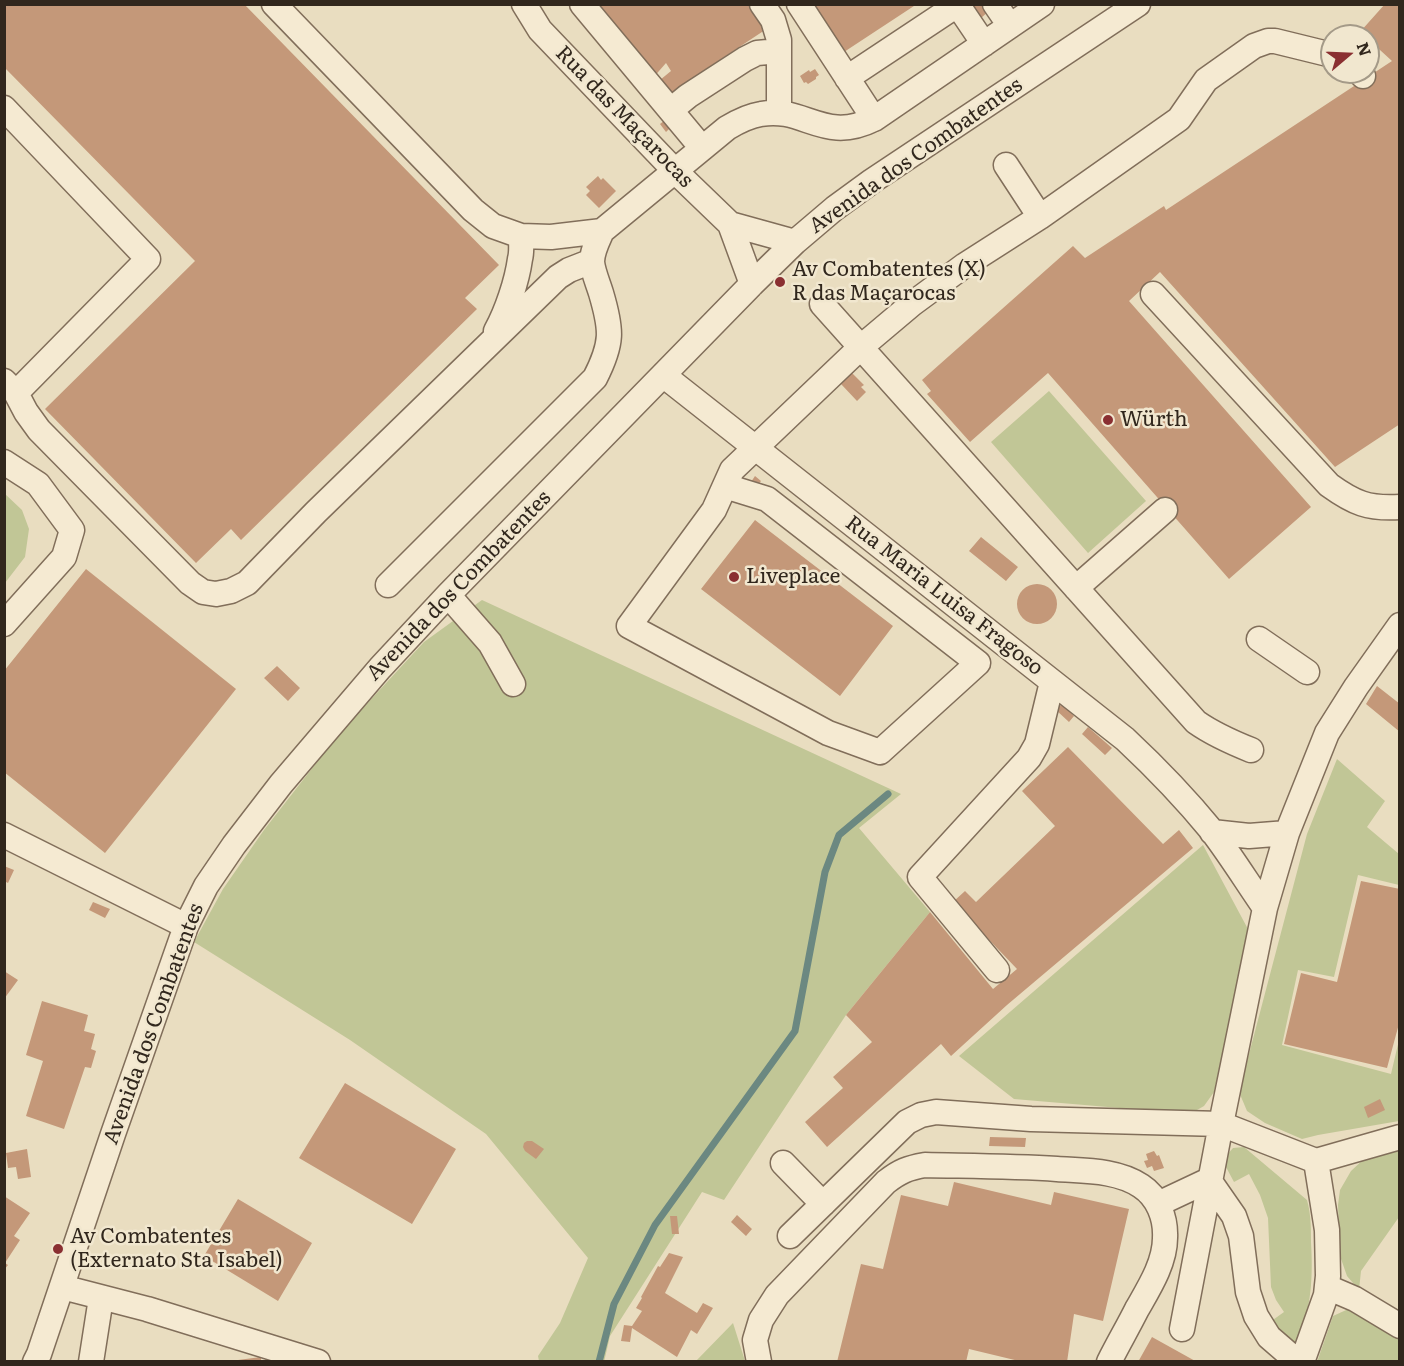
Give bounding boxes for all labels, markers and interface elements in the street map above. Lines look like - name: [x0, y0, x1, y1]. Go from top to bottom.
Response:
- north arrow: [1320, 24, 1380, 84]
- text: N: [1352, 39, 1379, 59]
- street label: Rua das Maçarocas: [550, 41, 698, 193]
- street label: Avenida dos Combatentes: [805, 73, 1027, 239]
- place label: Av Combatentes (X) R das Maçarocas: [792, 257, 986, 307]
- marker: Av Combatentes (X) R das Maçarocas: [773, 275, 787, 289]
- place label: Würth: [1120, 407, 1188, 433]
- marker: Würth: [1101, 413, 1115, 427]
- street label: Avenida dos Combatentes: [362, 486, 556, 686]
- street label: Rua Maria Luisa Fragoso: [840, 511, 1048, 681]
- place label: Liveplace: [746, 564, 840, 590]
- marker: Liveplace: [727, 570, 741, 584]
- street label: Avenida dos Combatentes: [99, 900, 209, 1148]
- place label: Av Combatentes (Externato Sta Isabel): [70, 1224, 283, 1274]
- marker: Av Combatentes (Externato Sta Isabel): [51, 1242, 65, 1256]

